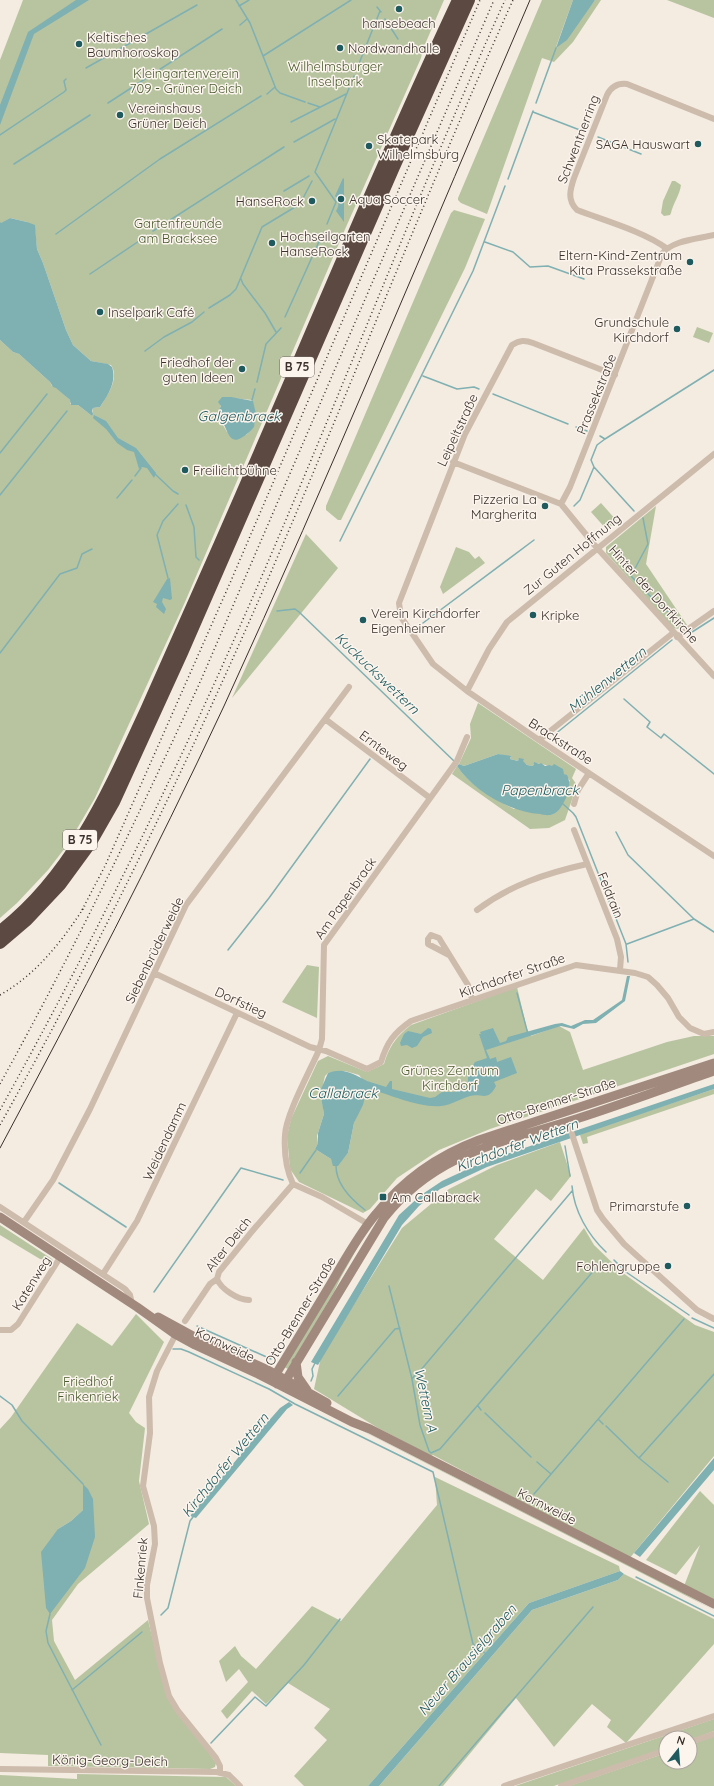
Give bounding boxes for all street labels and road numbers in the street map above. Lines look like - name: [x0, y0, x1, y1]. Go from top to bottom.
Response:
- street label: Schwentnerring: [554, 92, 602, 186]
- street label: Prassekstraße: [573, 351, 619, 437]
- road number: B 75: [280, 357, 314, 377]
- street label: Leipeltstraße: [433, 391, 481, 469]
- street label: Zur Guten Hoffnung: [520, 510, 624, 598]
- street label: Hinter der Dorfkirche: [606, 542, 702, 646]
- street label: Brackstraße: [526, 714, 596, 768]
- street label: Ernteweg: [357, 727, 411, 773]
- road number: B 75: [63, 830, 97, 850]
- street label: Am Papenbrack: [311, 854, 379, 942]
- street label: Feldrain: [595, 870, 627, 920]
- street label: Siebenbrüderweide: [121, 894, 187, 1006]
- street label: Kirchdorfer Straße: [457, 949, 567, 1001]
- street label: Dorfstieg: [212, 983, 270, 1021]
- street label: Otto-Brenner-Straße: [494, 1074, 618, 1128]
- street label: Weidendamm: [139, 1099, 189, 1183]
- street label: Alter Deich: [202, 1213, 254, 1275]
- street label: Katenweg: [8, 1253, 54, 1313]
- street label: Otto-Brenner-Straße: [261, 1254, 339, 1368]
- street label: Kornweide: [193, 1323, 257, 1365]
- street label: Kornweide: [515, 1484, 579, 1528]
- street label: Finkenriek: [129, 1537, 151, 1599]
- street label: König-Georg-Deich: [52, 1751, 168, 1769]

